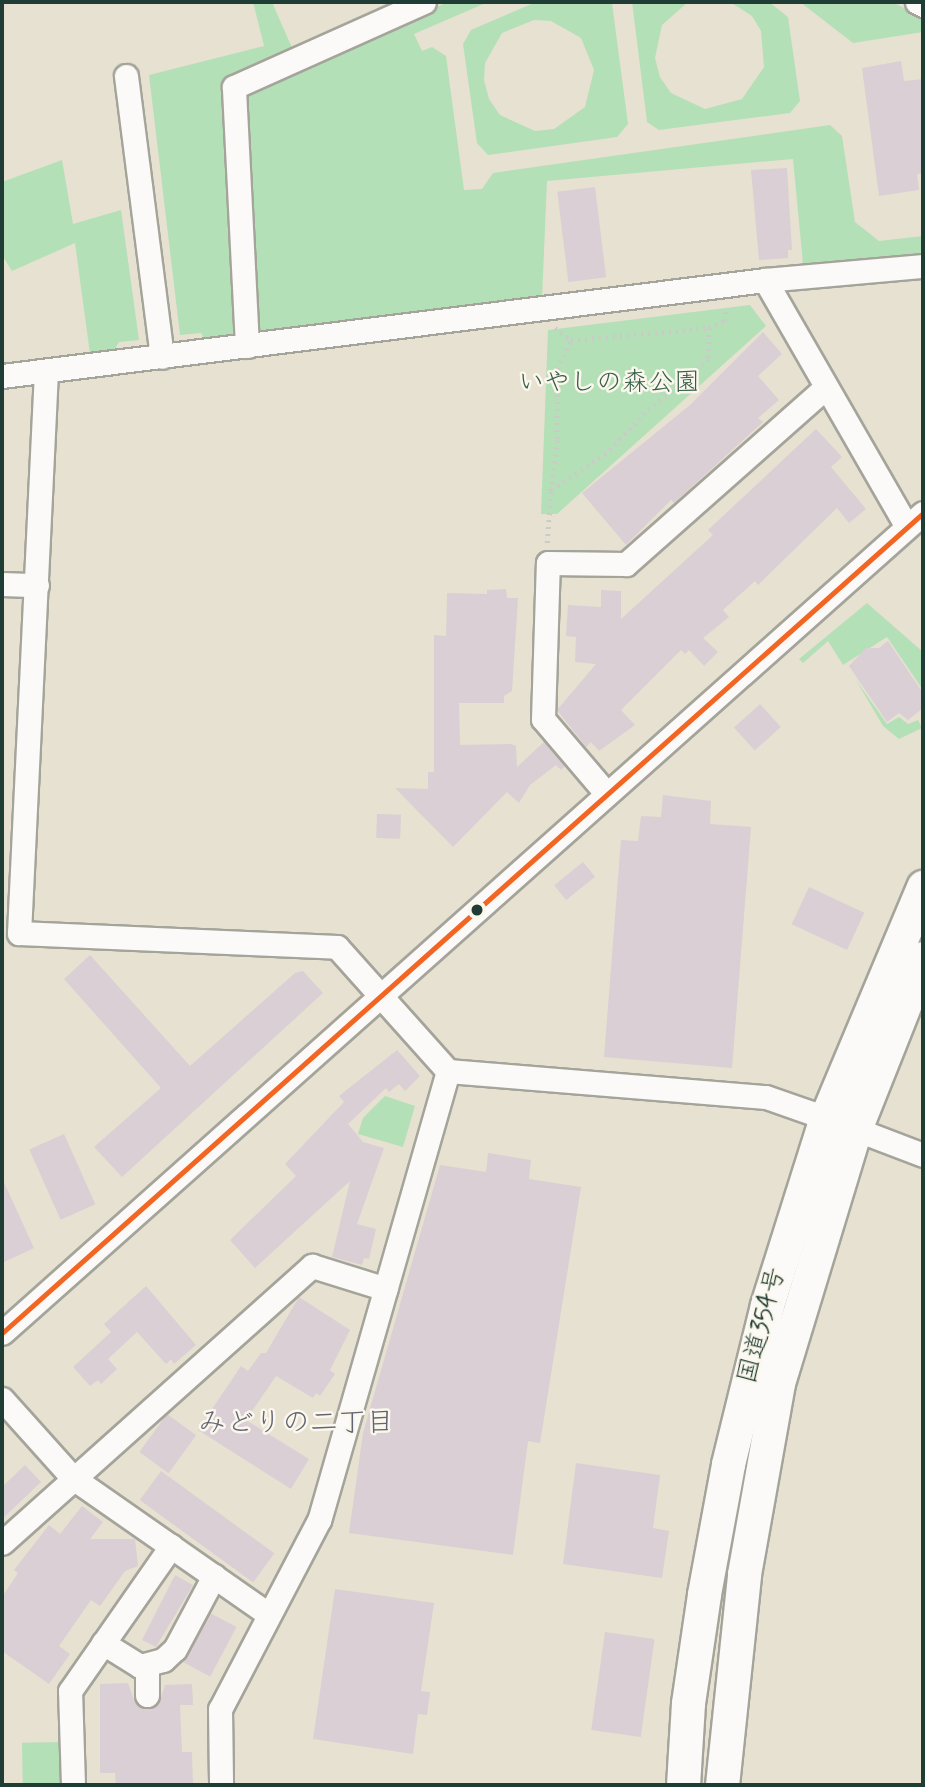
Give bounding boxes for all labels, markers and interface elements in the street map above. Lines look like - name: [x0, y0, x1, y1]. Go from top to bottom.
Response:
- park label: いやしの森公園: [518, 368, 700, 400]
- unlabelled marker: [470, 903, 484, 917]
- street label: 国道354号: [733, 1265, 793, 1387]
- district label: みどりの二丁目: [198, 1407, 394, 1441]

